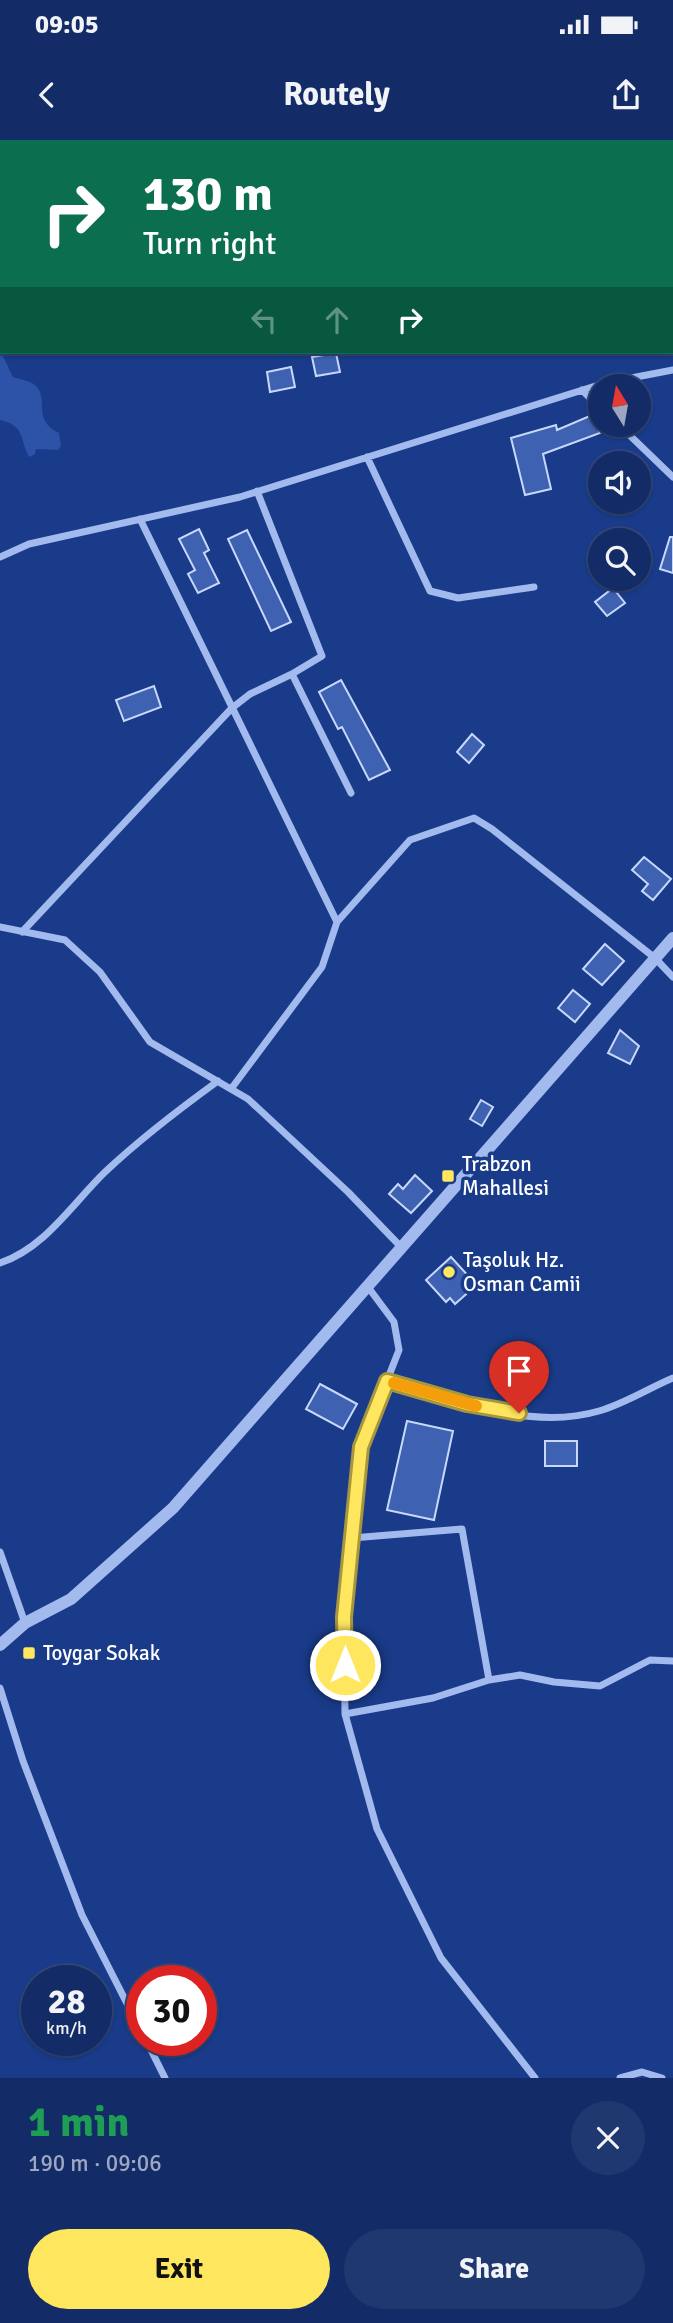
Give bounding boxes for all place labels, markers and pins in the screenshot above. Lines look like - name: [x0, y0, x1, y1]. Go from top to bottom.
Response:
- place label: Trabzon Mahallesi: [462, 1151, 549, 1201]
- marker: Trabzon Mahallesi: [440, 1168, 456, 1184]
- place label: Taşoluk Hz. Osman Camii: [463, 1247, 581, 1297]
- marker: Taşoluk Hz. Osman Camii: [441, 1264, 457, 1280]
- pin: [489, 1341, 549, 1413]
- place label: Toygar Sokak: [43, 1640, 161, 1666]
- marker: Toygar Sokak: [21, 1645, 37, 1661]

